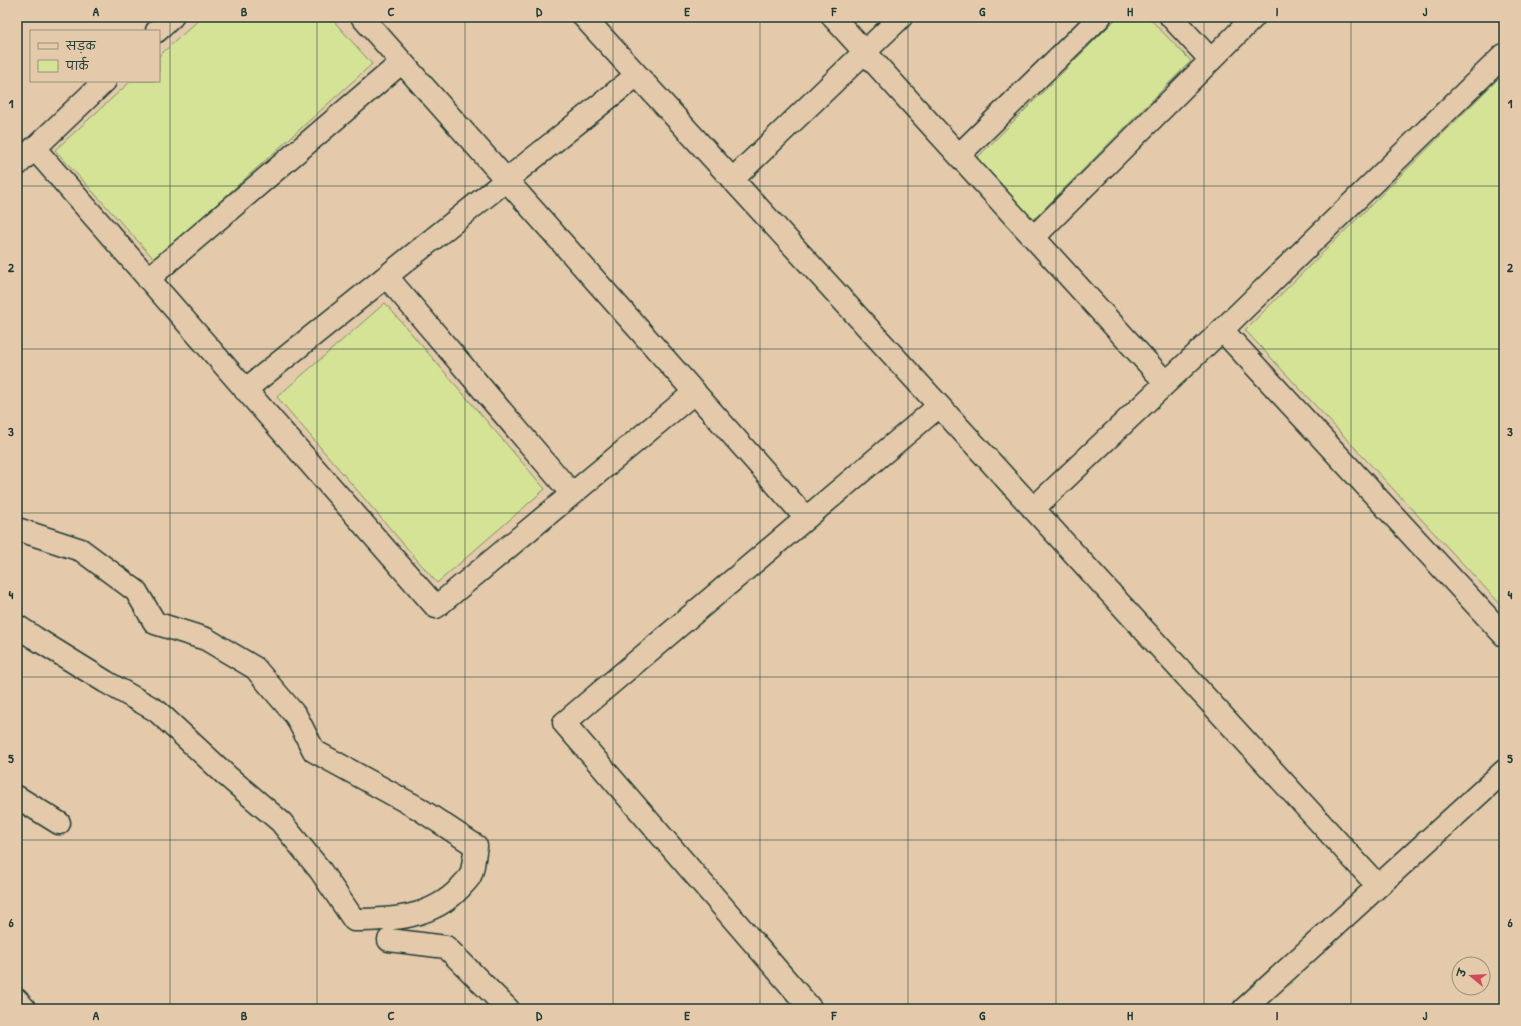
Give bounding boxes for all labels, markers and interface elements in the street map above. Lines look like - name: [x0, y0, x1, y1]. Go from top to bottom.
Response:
- text: A: [93, 2, 100, 20]
- text: B: [241, 2, 248, 20]
- text: C: [387, 2, 395, 20]
- text: D: [536, 2, 543, 20]
- text: E: [684, 2, 690, 20]
- text: F: [831, 2, 838, 20]
- text: G: [979, 2, 986, 20]
- text: H: [1127, 2, 1133, 20]
- text: I: [1275, 2, 1279, 20]
- text: J: [1423, 2, 1428, 20]
- legend: [30, 30, 160, 82]
- text: सड़क: [65, 37, 97, 54]
- text: पार्क: [65, 56, 90, 74]
- text: 1: [9, 94, 14, 112]
- text: 1: [1508, 94, 1513, 112]
- text: 2: [8, 258, 15, 276]
- text: 2: [1507, 258, 1514, 276]
- text: 3: [8, 422, 14, 440]
- text: 3: [1507, 422, 1513, 440]
- text: 4: [9, 585, 14, 603]
- text: 4: [1508, 585, 1513, 603]
- text: 5: [8, 749, 14, 767]
- text: 5: [1507, 749, 1513, 767]
- text: 6: [8, 913, 14, 931]
- text: 6: [1507, 913, 1513, 931]
- north arrow: [1451, 956, 1491, 996]
- text: उ: [1453, 966, 1470, 980]
- text: A: [93, 1006, 100, 1024]
- text: B: [241, 1006, 248, 1024]
- text: C: [387, 1006, 395, 1024]
- text: D: [536, 1006, 543, 1024]
- text: E: [684, 1006, 690, 1024]
- text: F: [831, 1006, 838, 1024]
- text: G: [979, 1006, 986, 1024]
- text: H: [1127, 1006, 1133, 1024]
- text: I: [1275, 1006, 1279, 1024]
- text: J: [1423, 1006, 1428, 1024]

